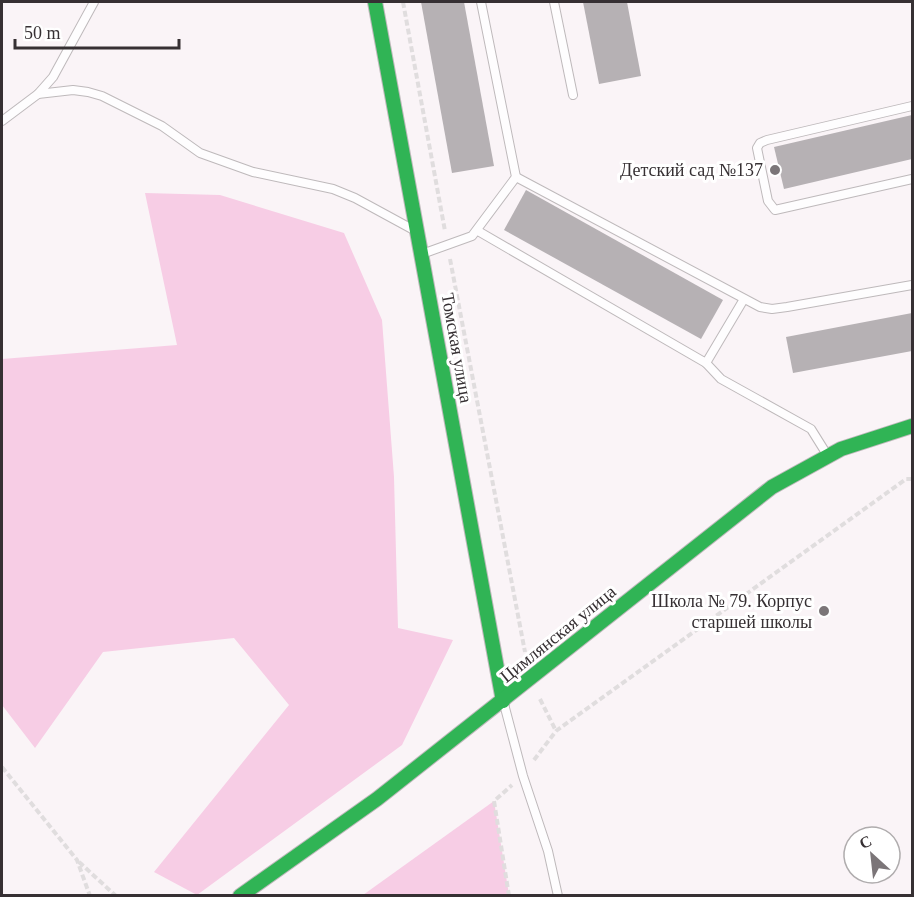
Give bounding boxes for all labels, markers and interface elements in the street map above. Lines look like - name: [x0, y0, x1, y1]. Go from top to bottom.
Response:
- scale bar: [15, 12, 178, 50]
- text: 50 m: [24, 23, 61, 43]
- place label: Детский сад №137: [620, 160, 763, 180]
- marker: Детский сад №137: [768, 163, 782, 177]
- street label: Томская улица: [437, 291, 477, 405]
- street label: Цимлянская улица: [496, 581, 620, 687]
- place label: Школа № 79. Корпус старшей школы: [651, 591, 812, 632]
- marker: Школа № 79. Корпус старшей школы: [817, 604, 831, 618]
- north arrow: [842, 825, 902, 885]
- text: С: [856, 832, 874, 852]

